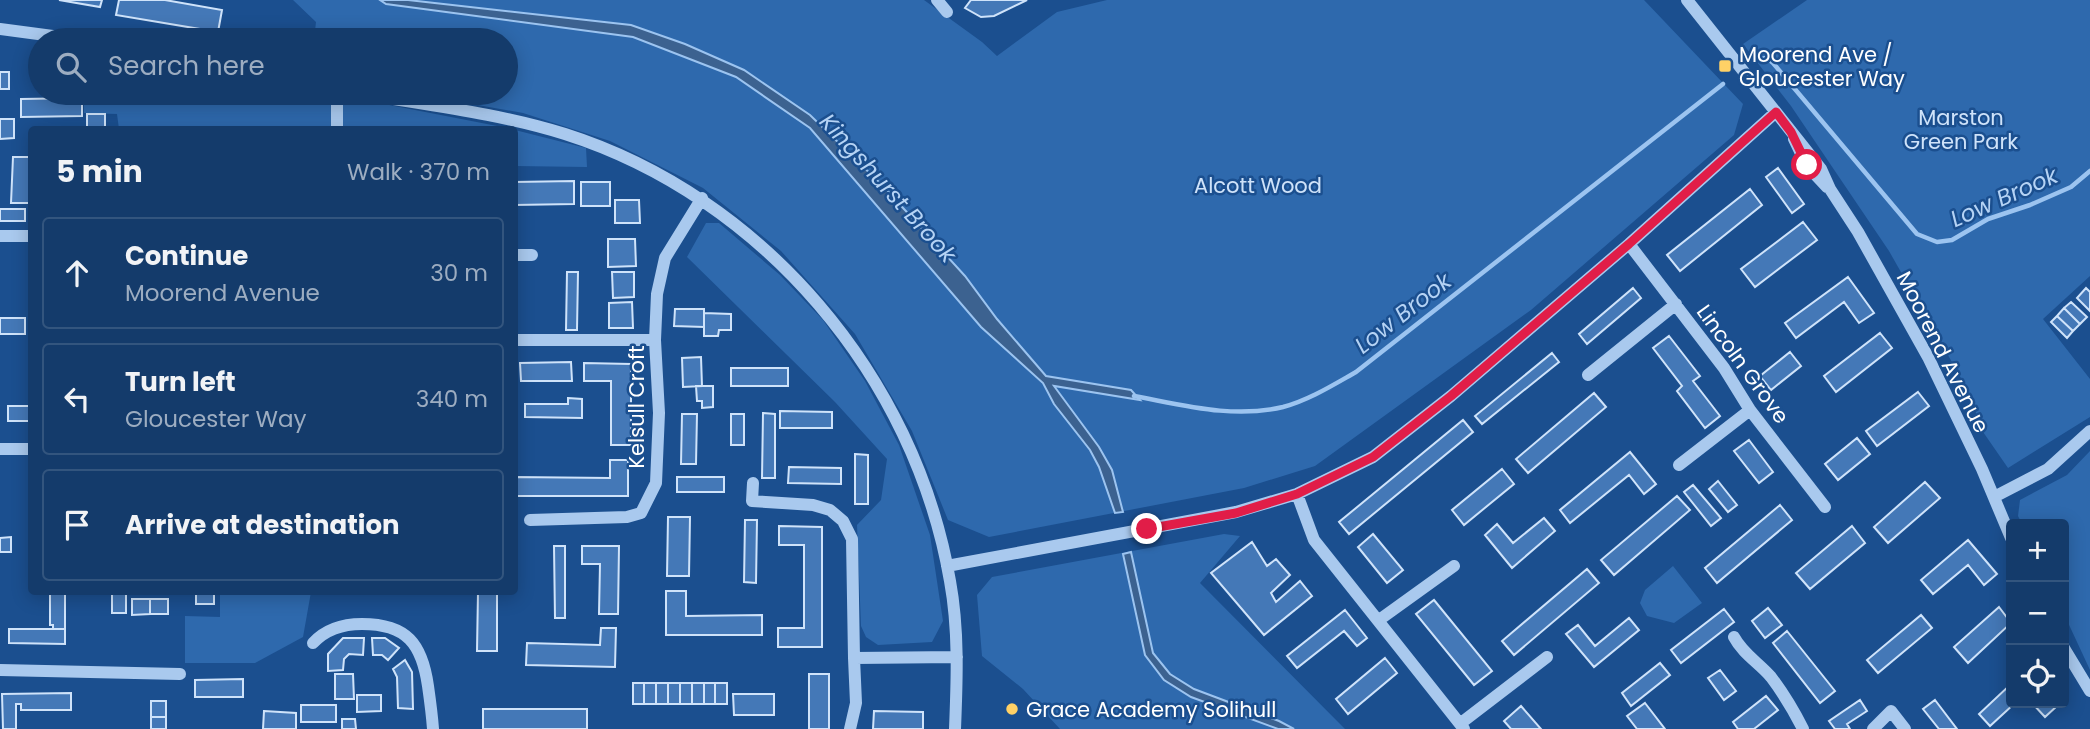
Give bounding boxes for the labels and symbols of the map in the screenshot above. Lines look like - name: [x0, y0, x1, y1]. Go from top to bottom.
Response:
- place label: Moorend Ave / Gloucester Way: [1739, 40, 1905, 93]
- marker: Moorend Ave / Gloucester Way: [1717, 58, 1733, 74]
- park label: Marston Green Park: [1904, 103, 2018, 156]
- water label: Kingshurst Brook: [812, 106, 965, 271]
- route start: [1791, 149, 1822, 180]
- water label: Low Brook: [1945, 159, 2064, 235]
- park label: Alcott Wood: [1194, 171, 1322, 200]
- water label: Low Brook: [1348, 264, 1459, 361]
- street label: Moorend Avenue: [1890, 266, 1996, 438]
- street label: Lincoln Grove: [1690, 299, 1796, 429]
- street label: Kelsull Croft: [622, 345, 651, 469]
- route end: [1131, 513, 1162, 544]
- place label: Grace Academy Solihull: [1026, 695, 1276, 724]
- marker: Grace Academy Solihull: [1004, 701, 1020, 717]

